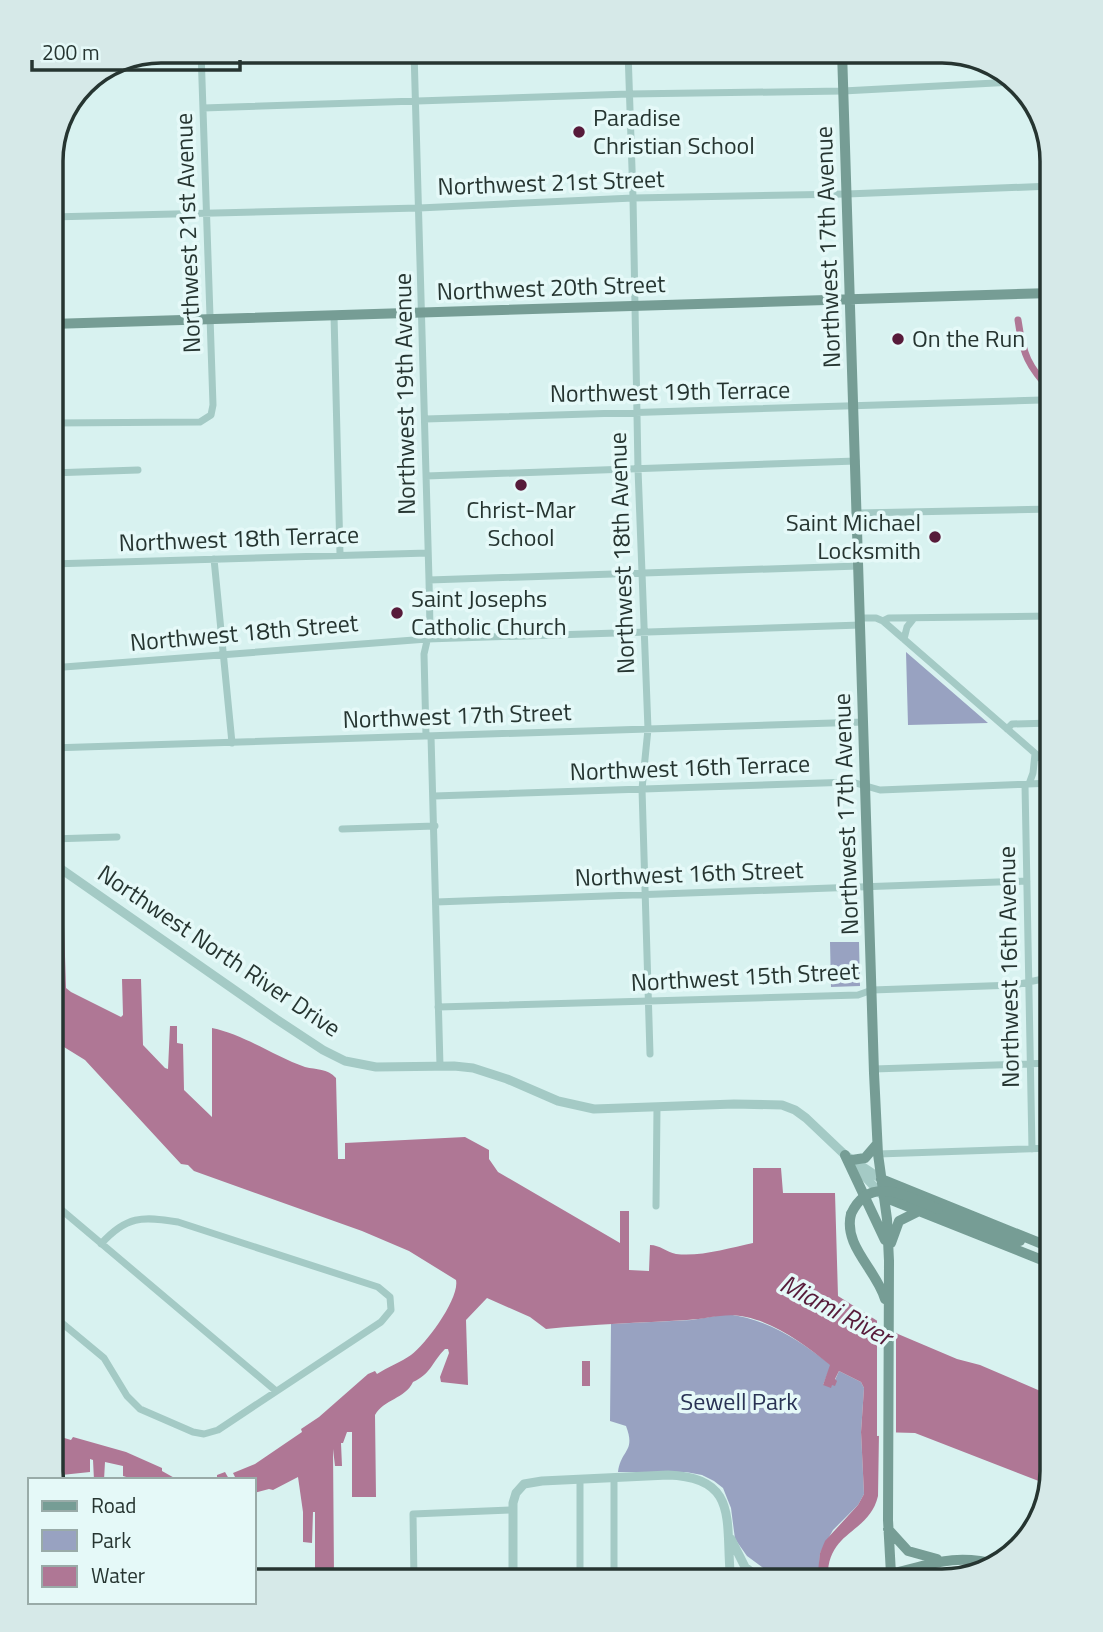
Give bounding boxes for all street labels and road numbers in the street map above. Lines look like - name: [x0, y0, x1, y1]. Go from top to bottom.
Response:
- street label: Northwest 21st Avenue: [165, 112, 209, 354]
- street label: Northwest 17th Avenue: [805, 125, 849, 369]
- street label: Northwest 21st Street: [437, 160, 666, 204]
- street label: Northwest 20th Street: [436, 265, 666, 309]
- street label: Northwest 19th Avenue: [384, 273, 424, 515]
- street label: Northwest 19th Terrace: [549, 371, 791, 411]
- street label: Northwest 18th Avenue: [599, 431, 643, 675]
- street label: Northwest 18th Terrace: [118, 516, 360, 560]
- street label: Northwest 18th Street: [128, 604, 360, 660]
- street label: Northwest 17th Avenue: [823, 692, 867, 936]
- street label: Northwest 17th Street: [342, 693, 572, 737]
- street label: Northwest 16th Terrace: [569, 745, 811, 789]
- street label: Northwest 16th Avenue: [988, 846, 1028, 1088]
- street label: Northwest 16th Street: [574, 851, 804, 895]
- street label: Northwest North River Drive: [91, 855, 348, 1045]
- street label: Northwest 15th Street: [630, 952, 861, 1000]

